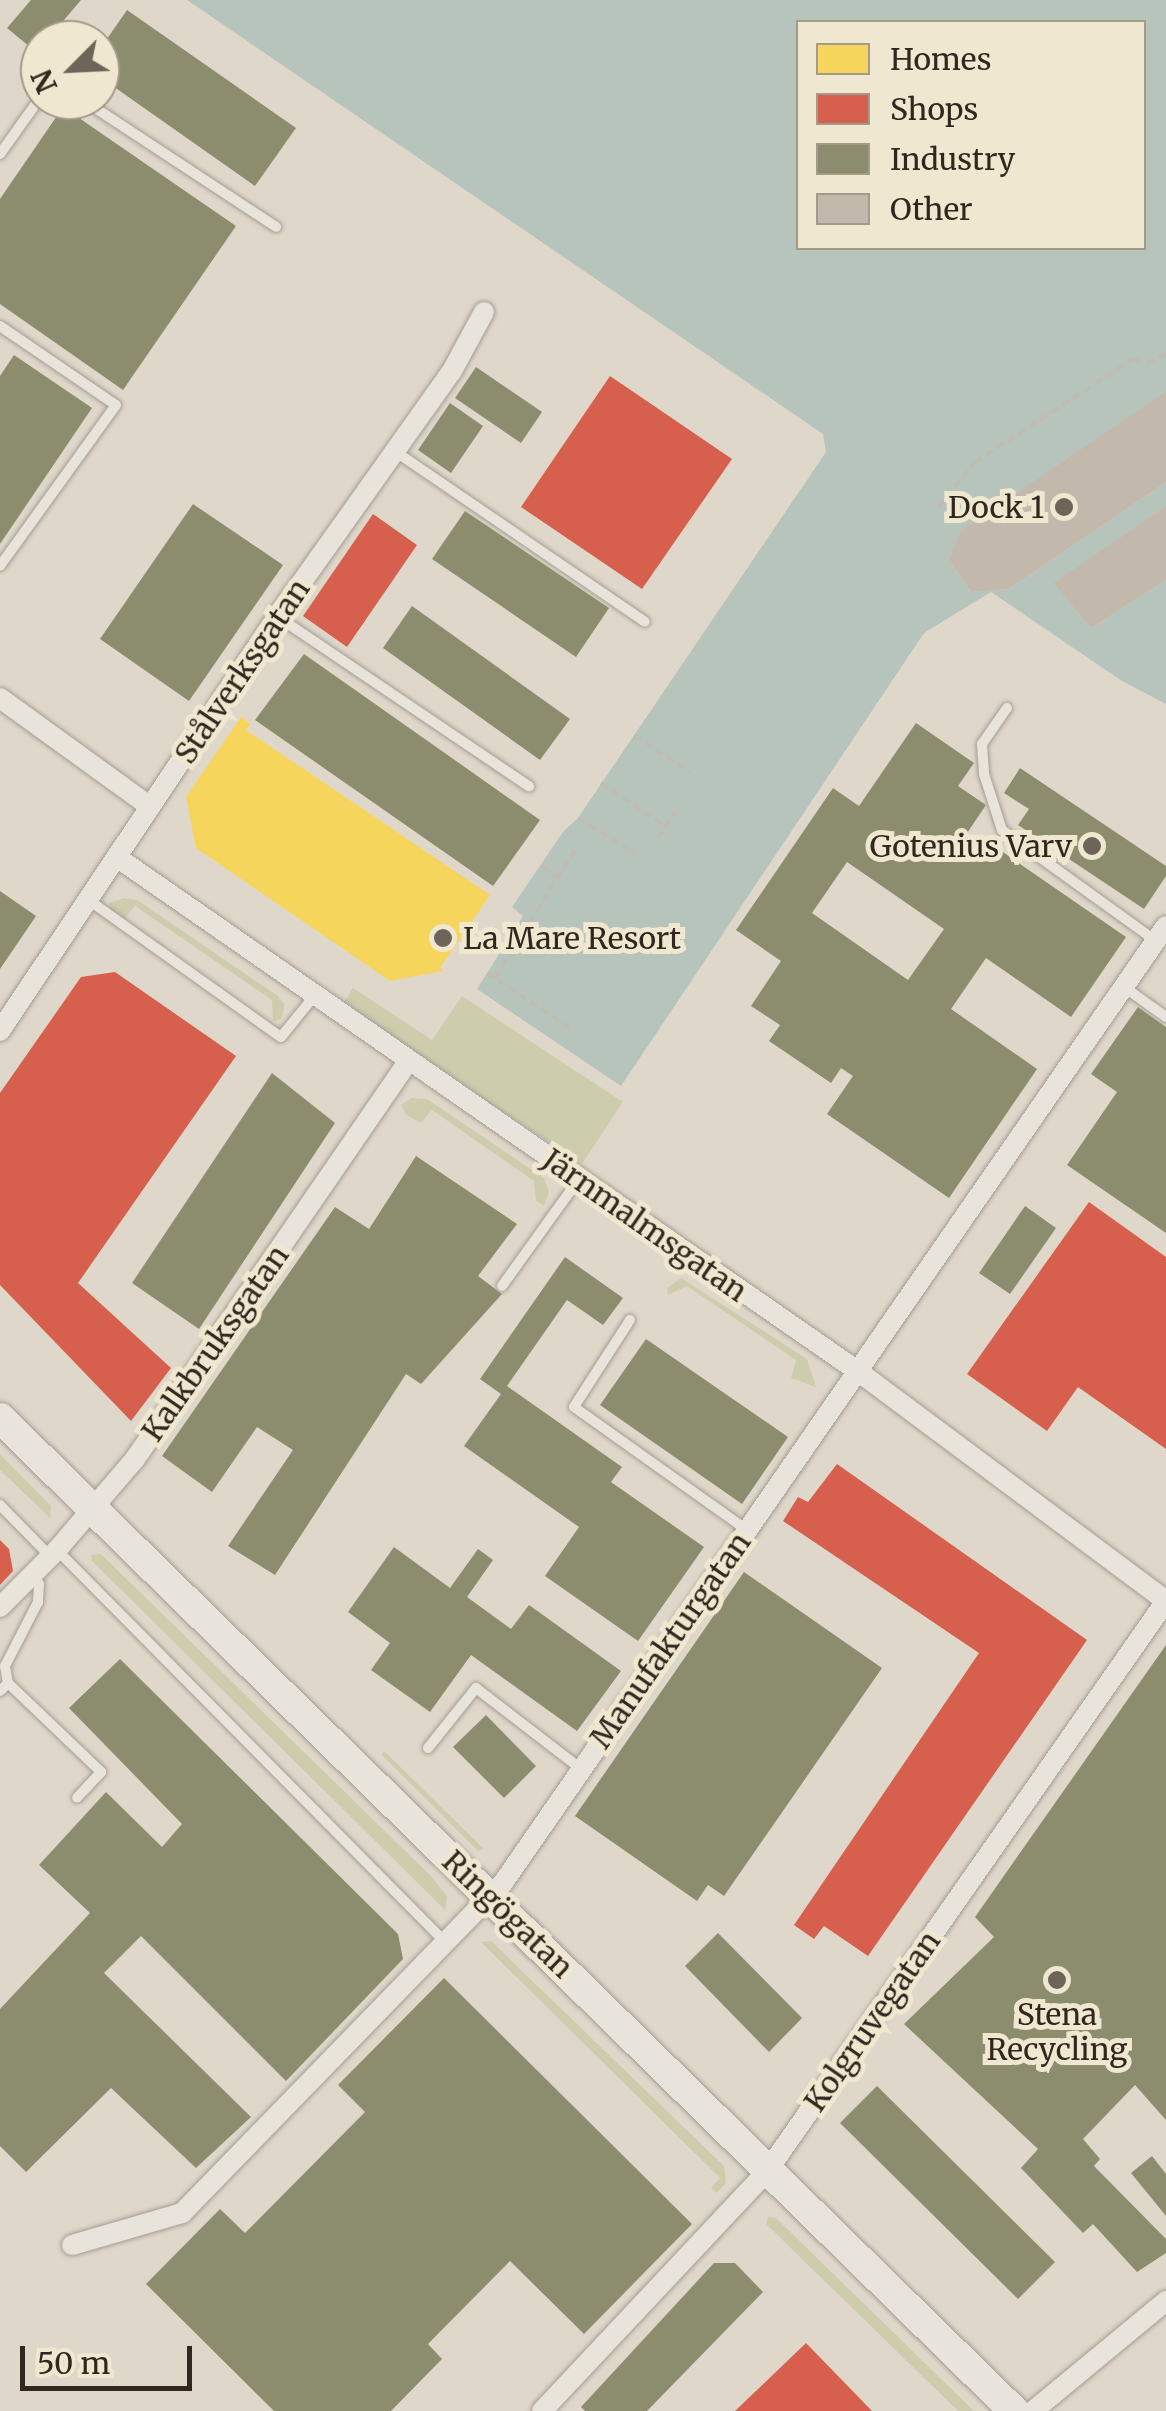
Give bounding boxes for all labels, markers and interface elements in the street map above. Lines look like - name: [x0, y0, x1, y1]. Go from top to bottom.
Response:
- north arrow: [20, 20, 120, 120]
- legend: [796, 20, 1146, 250]
- text: Homes: [890, 40, 991, 78]
- text: N: [23, 64, 65, 99]
- text: Shops: [890, 90, 978, 128]
- text: Industry: [890, 140, 1015, 178]
- text: Other: [890, 190, 973, 228]
- place label: Dock 1: [948, 489, 1044, 525]
- marker: Dock 1: [1053, 496, 1075, 518]
- street label: Stålverksgatan: [167, 572, 317, 770]
- place label: Gotenius Varv: [870, 828, 1072, 864]
- marker: Gotenius Varv: [1081, 835, 1103, 857]
- place label: La Mare Resort: [463, 920, 681, 956]
- marker: La Mare Resort: [432, 927, 454, 949]
- street label: Järnmalmsgatan: [536, 1141, 754, 1309]
- street label: Kalkbruksgatan: [134, 1238, 296, 1448]
- street label: Manufakturgatan: [582, 1525, 758, 1755]
- street label: Ringögatan: [435, 1843, 581, 1985]
- street label: Kolgruvegatan: [796, 1924, 948, 2118]
- marker: Stena Recycling: [1046, 1969, 1068, 1991]
- place label: Stena Recycling: [987, 1996, 1127, 2066]
- scale bar: [25, 2326, 198, 2388]
- text: 50 m: [37, 2344, 110, 2382]

